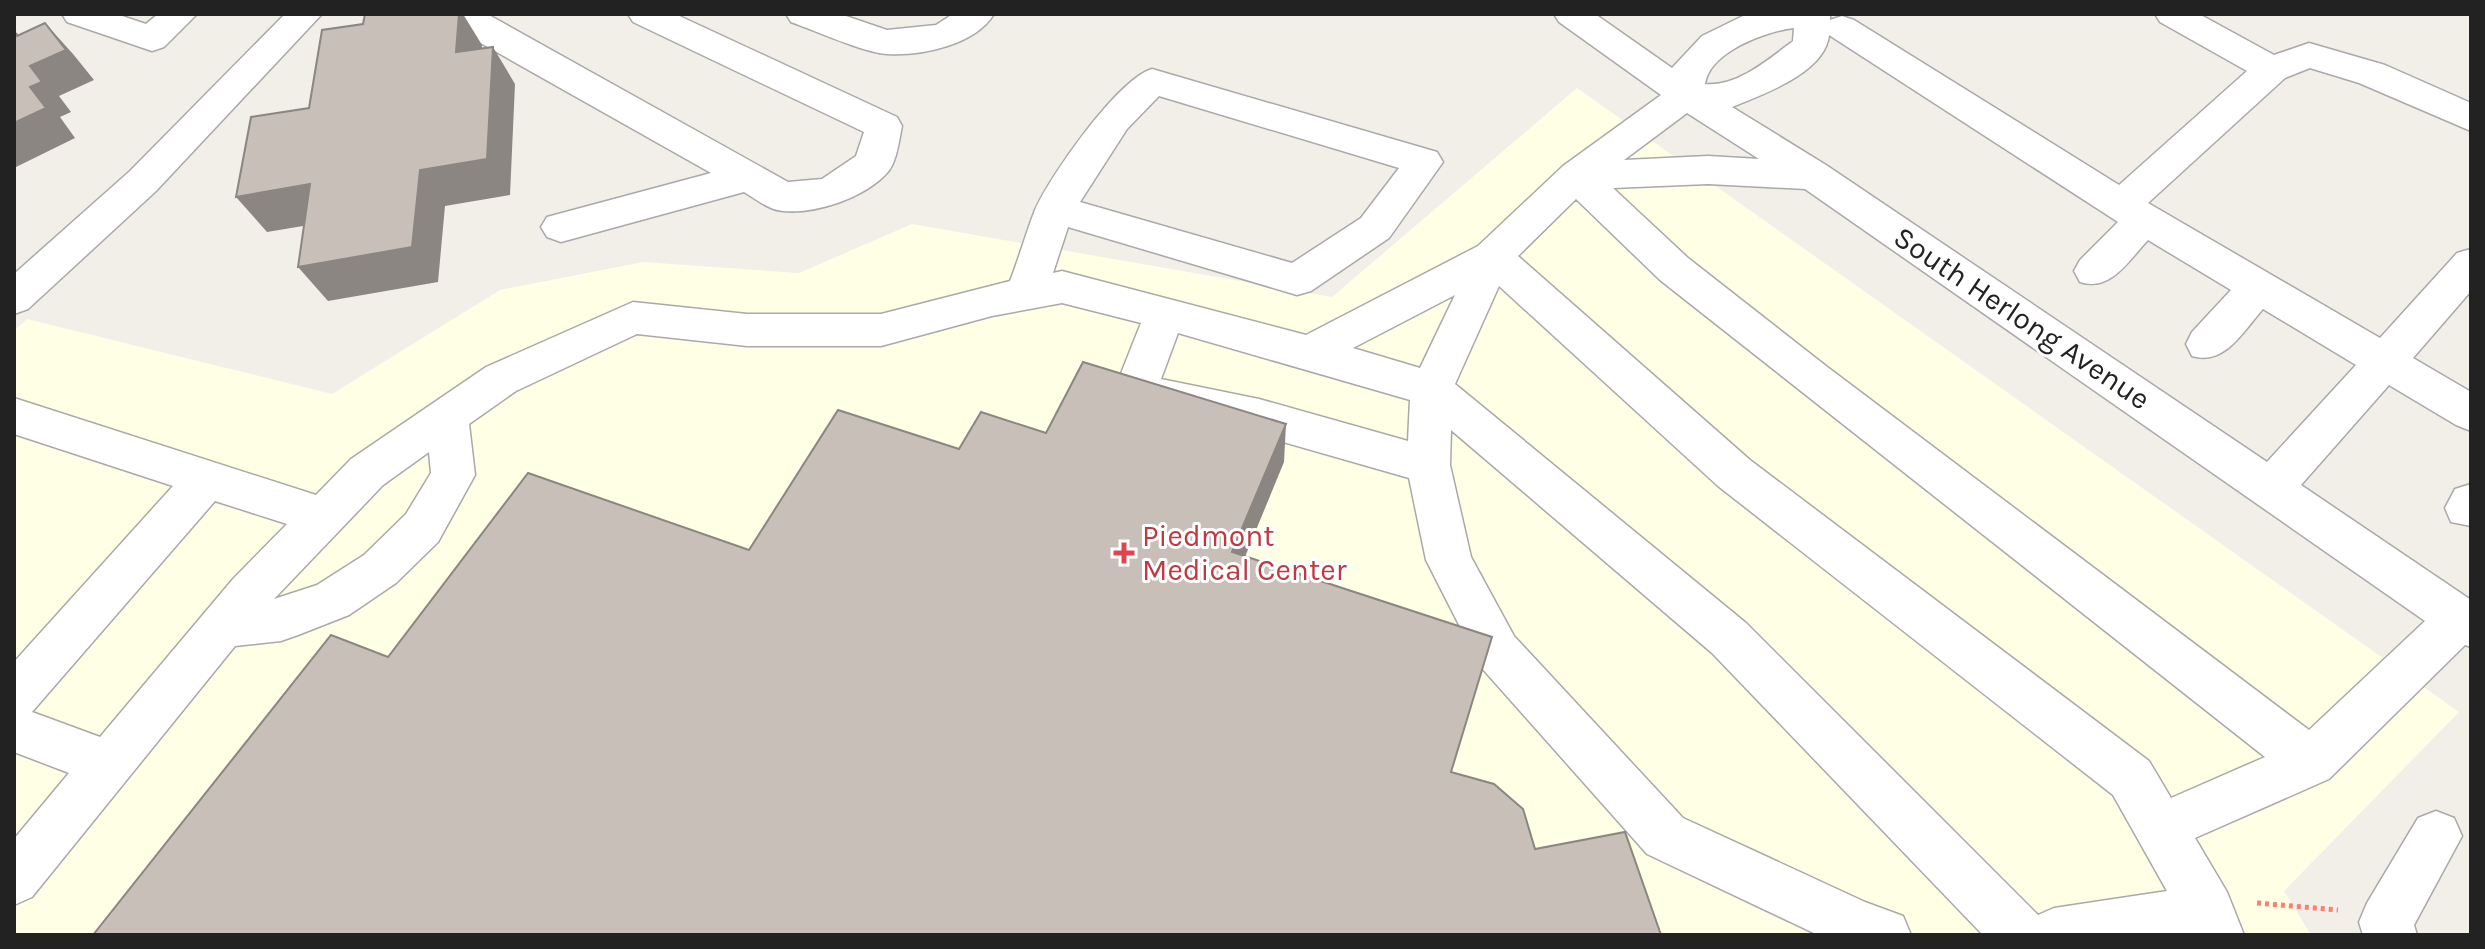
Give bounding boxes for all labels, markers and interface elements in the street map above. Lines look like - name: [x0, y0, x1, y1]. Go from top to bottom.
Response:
- street label: South Herlong Avenue: [1887, 219, 2157, 417]
- place label: Piedmont Medical Center: [1142, 518, 1347, 588]
- marker: Piedmont Medical Center: [1113, 542, 1135, 564]

